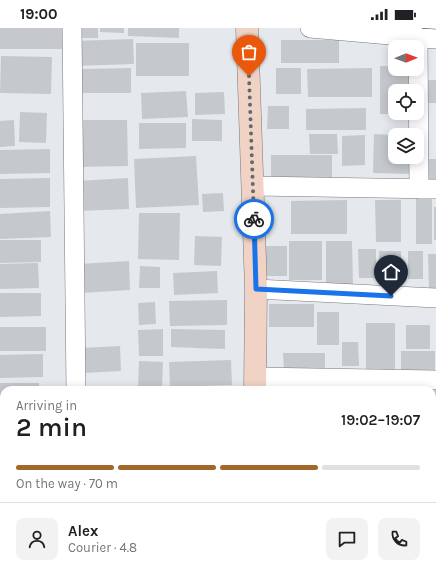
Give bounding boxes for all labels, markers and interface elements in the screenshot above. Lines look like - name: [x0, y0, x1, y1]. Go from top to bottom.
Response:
- text: 19:00: [20, 5, 58, 23]
- pin: [232, 35, 266, 76]
- north arrow: [388, 40, 424, 76]
- map controls: [388, 40, 424, 164]
- icon: bag: [238, 41, 260, 63]
- button: locate: [388, 84, 424, 120]
- button: layers: [388, 128, 424, 164]
- courier: [234, 199, 274, 239]
- icon: bike: [243, 208, 265, 230]
- pin: [374, 255, 408, 296]
- icon: home: [380, 261, 402, 283]
- text: Arriving in: [16, 398, 77, 413]
- text: 19:02–19:07: [341, 411, 420, 429]
- text: 2 min: [16, 412, 87, 443]
- text: On the way · 70 m: [16, 476, 118, 491]
- button: person: [16, 518, 58, 560]
- button: chat: [326, 518, 368, 560]
- button: phone: [378, 518, 420, 560]
- text: Alex: [68, 522, 98, 540]
- text: Courier · 4.8: [68, 540, 137, 555]

